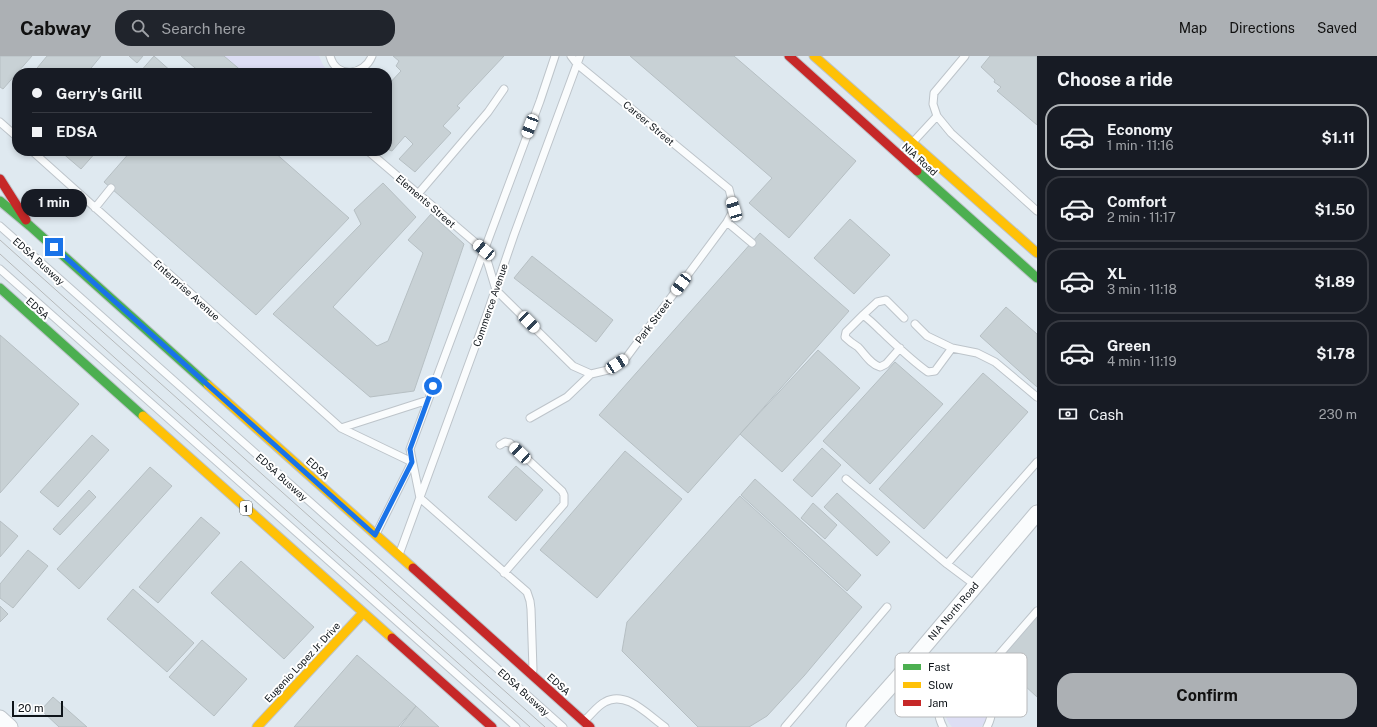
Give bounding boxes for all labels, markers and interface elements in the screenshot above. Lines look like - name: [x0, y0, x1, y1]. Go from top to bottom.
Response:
- search box: [115, 10, 395, 46]
- text: Cabway: [20, 17, 91, 39]
- icon: search: [129, 17, 151, 39]
- text: Search here: [161, 20, 245, 37]
- text: Map: [1179, 20, 1207, 36]
- text: Directions: [1229, 20, 1295, 36]
- text: Saved: [1317, 20, 1357, 36]
- text: Choose a ride: [1057, 69, 1173, 90]
- text: Gerry's Grill: [56, 85, 142, 102]
- street label: Career Street: [621, 98, 677, 148]
- car: [520, 113, 540, 139]
- icon: car: [1059, 119, 1095, 155]
- text: Economy: [1107, 121, 1172, 138]
- text: EDSA: [56, 123, 97, 140]
- text: $1.11: [1321, 129, 1355, 146]
- text: 1 min · 11:16: [1107, 138, 1174, 153]
- street label: NIA Road: [900, 140, 940, 178]
- street label: Elements Street: [394, 172, 458, 230]
- callout: 1 min: [21, 189, 87, 217]
- icon: car: [1059, 191, 1095, 227]
- text: Comfort: [1107, 193, 1167, 210]
- text: 1 min: [38, 195, 70, 210]
- car: [725, 196, 743, 222]
- text: $1.50: [1315, 201, 1355, 218]
- text: 2 min · 11:17: [1107, 210, 1176, 225]
- street label: EDSA Busway: [11, 235, 68, 288]
- route end: [45, 238, 63, 256]
- car: [471, 238, 497, 262]
- street label: Enterprise Avenue: [151, 257, 223, 323]
- street label: Commerce Avenue: [470, 262, 510, 348]
- icon: car: [1059, 263, 1095, 299]
- text: XL: [1107, 265, 1126, 282]
- car: [669, 271, 693, 297]
- text: $1.89: [1314, 273, 1355, 290]
- text: 3 min · 11:18: [1107, 282, 1177, 297]
- street label: EDSA: [24, 295, 52, 321]
- street label: Park Street: [632, 296, 674, 346]
- car: [516, 309, 542, 335]
- icon: car: [1059, 335, 1095, 371]
- text: Green: [1107, 337, 1151, 354]
- text: $1.78: [1316, 345, 1355, 362]
- car: [604, 352, 630, 376]
- text: 4 min · 11:19: [1107, 354, 1177, 369]
- route start: [424, 377, 442, 395]
- icon: cash: [1057, 403, 1079, 425]
- text: Cash: [1089, 406, 1124, 423]
- text: 230 m: [1319, 407, 1357, 422]
- car: [507, 440, 533, 466]
- street label: EDSA Busway: [254, 451, 311, 504]
- street label: EDSA: [304, 455, 332, 481]
- road number: 1: [240, 501, 252, 515]
- street label: NIA North Road: [925, 579, 981, 643]
- street label: Eugenio Lopez Jr. Drive: [262, 619, 343, 705]
- legend: [895, 653, 1027, 717]
- text: Fast: [928, 661, 950, 673]
- street label: EDSA Busway: [496, 666, 553, 719]
- street label: EDSA: [545, 671, 573, 697]
- button: Confirm: [1057, 673, 1357, 719]
- text: Slow: [928, 679, 954, 691]
- text: Jam: [928, 697, 948, 709]
- scale bar: [12, 699, 63, 718]
- text: 20 m: [18, 702, 43, 714]

